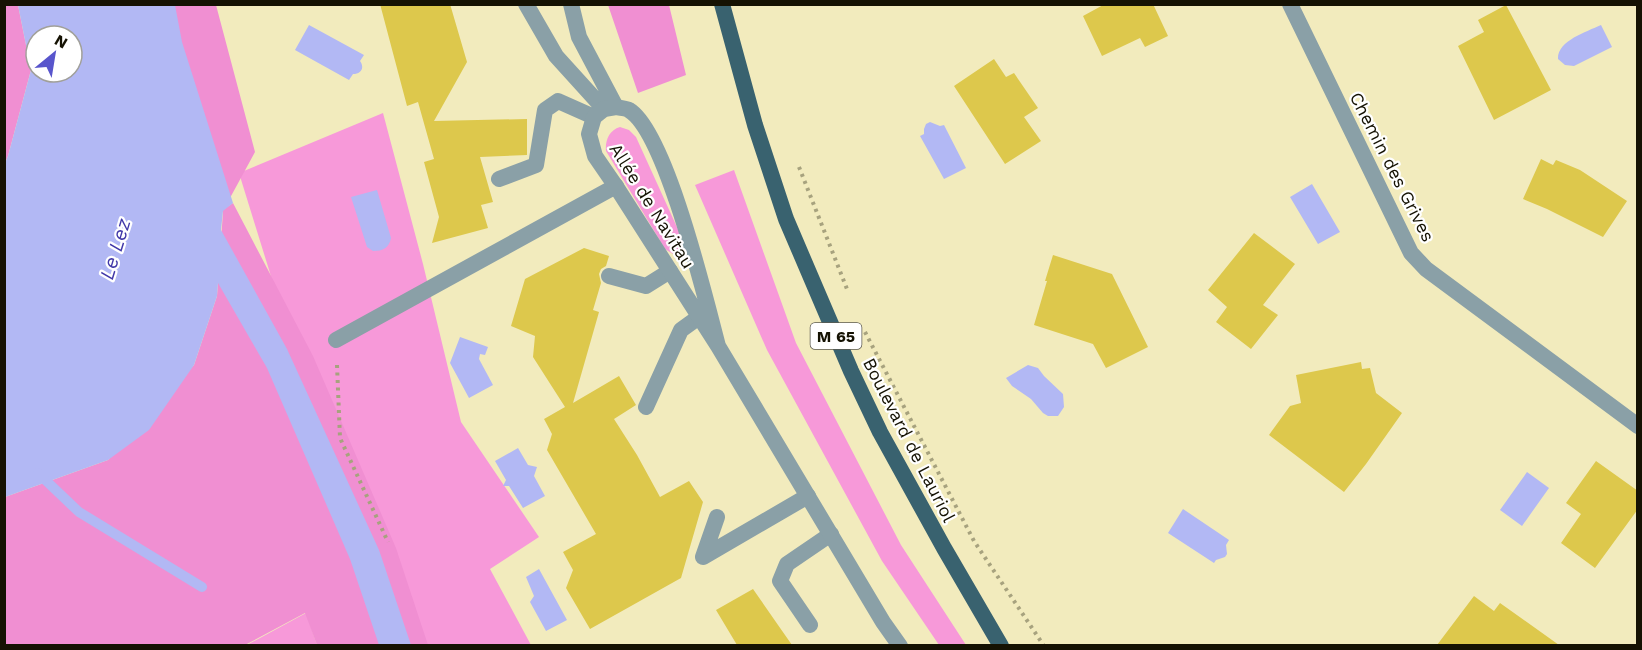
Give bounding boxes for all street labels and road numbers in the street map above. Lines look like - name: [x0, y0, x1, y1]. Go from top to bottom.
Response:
- street label: Chemin des Grives: [1346, 89, 1439, 245]
- street label: Allée de Navitau: [605, 139, 699, 272]
- road number: M 65: [810, 323, 862, 349]
- street label: Boulevard de Lauriol: [859, 354, 960, 526]

